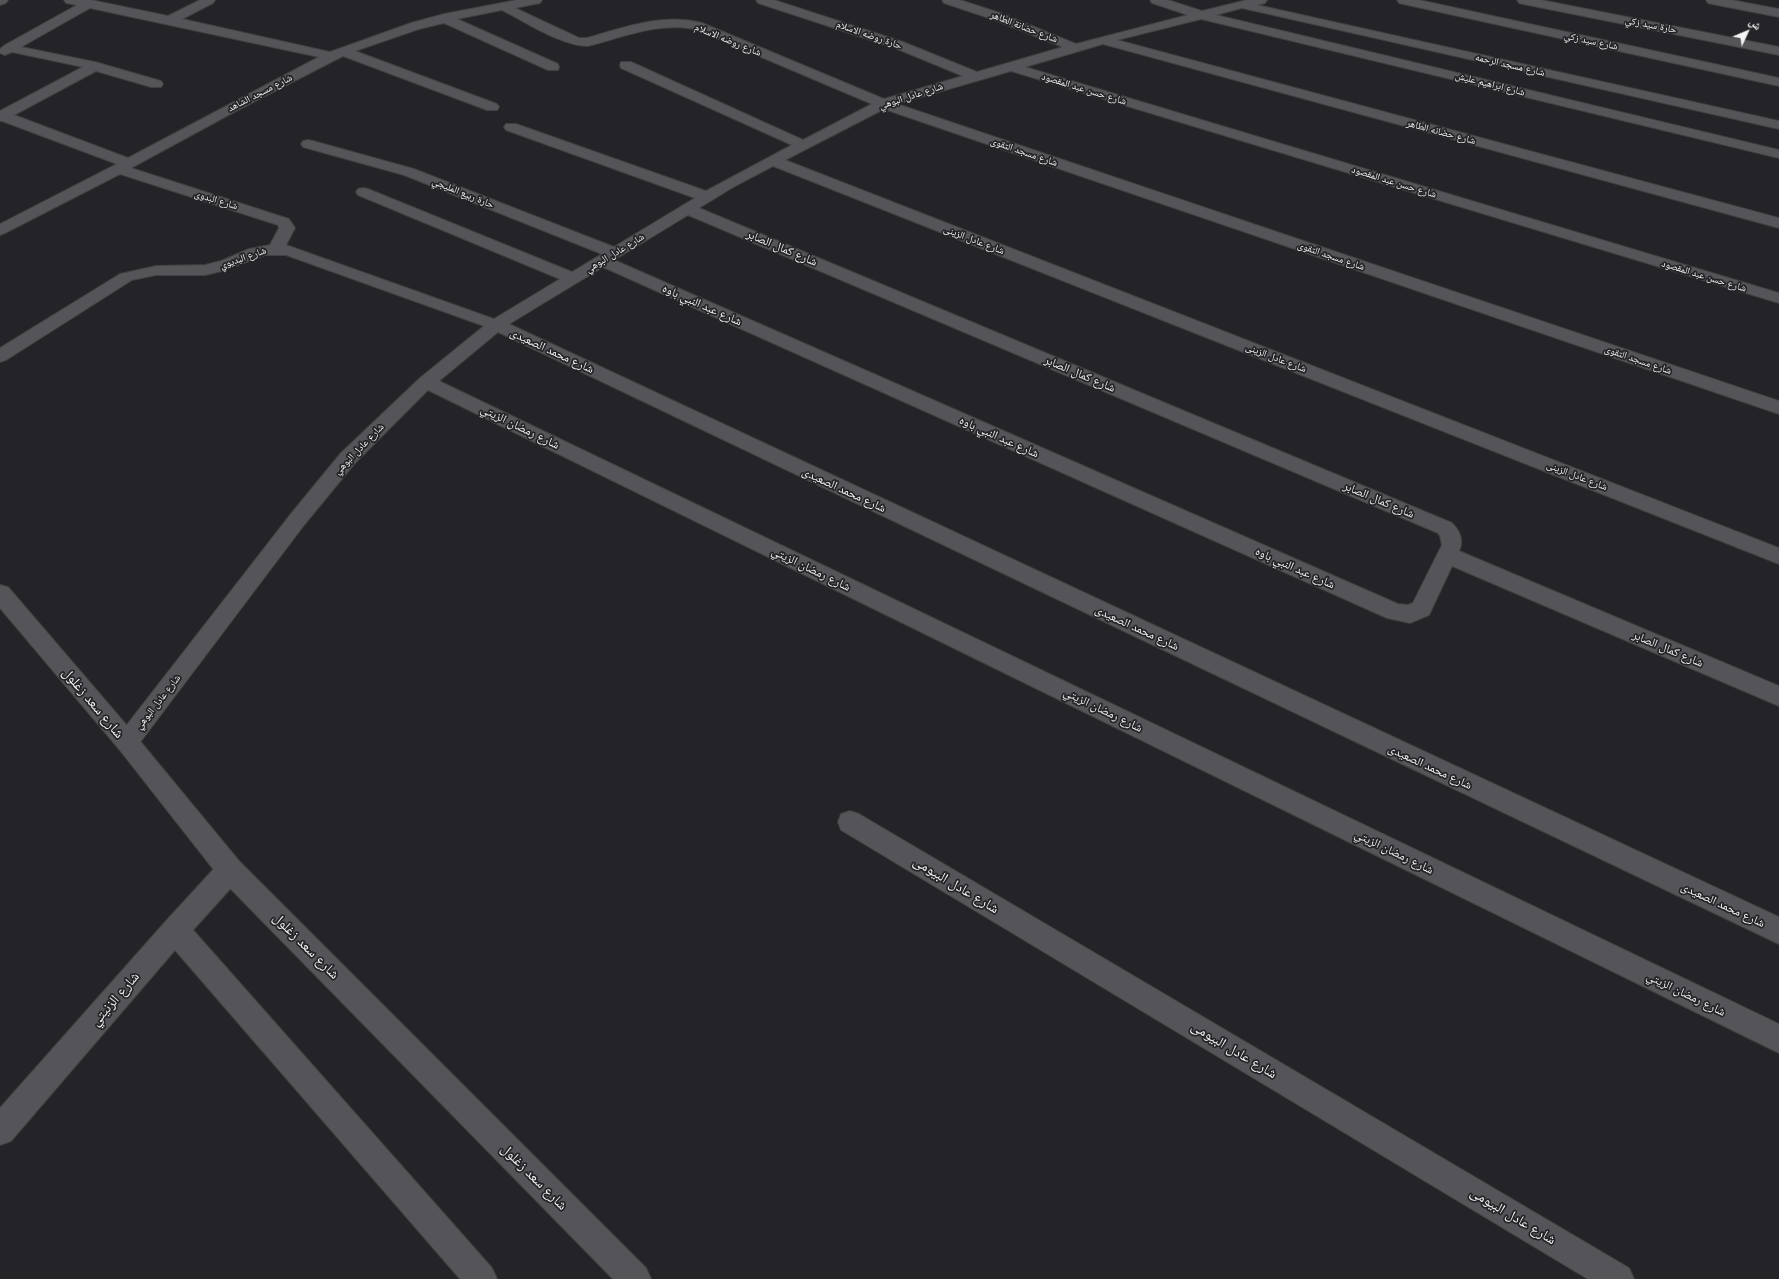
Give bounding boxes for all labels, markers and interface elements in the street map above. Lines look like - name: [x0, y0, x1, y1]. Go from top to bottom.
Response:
- street label: شارع حضانة الطاهر: [989, 9, 1059, 45]
- north arrow: [1727, 12, 1767, 52]
- street label: حارة سيد زكي: [1624, 14, 1678, 36]
- text: ش: [1747, 15, 1765, 33]
- street label: حارة روضه الاسلام: [835, 18, 903, 52]
- street label: شارع روضه الاسلام: [693, 21, 763, 59]
- street label: شارع سيد زكي: [1563, 29, 1619, 53]
- street label: شارع مسجد الرحمه: [1474, 51, 1546, 79]
- street label: شارع حسن عبد المقصود: [1040, 70, 1128, 108]
- street label: شارع ابراهيم عليش: [1454, 70, 1526, 98]
- street label: شارع مسجد الشاهد: [226, 72, 294, 114]
- street label: شارع عادل البوهي: [878, 80, 944, 112]
- street label: شارع حضانه الطاهر: [1405, 117, 1477, 147]
- street label: شارع مسجد التقوى: [989, 135, 1059, 169]
- street label: شارع حسن عبد المقصود: [1350, 163, 1438, 201]
- street label: حارة ربيع المليجي: [430, 175, 496, 211]
- street label: شارع البدوى: [193, 188, 239, 212]
- street label: شارع عادل الزينى: [942, 223, 1006, 257]
- street label: شارع كمال الصابر: [744, 227, 820, 269]
- street label: شارع عادل البوهي: [583, 231, 647, 275]
- street label: شارع مسجد التقوى: [1296, 239, 1366, 273]
- street label: شارع البديوي: [218, 244, 268, 272]
- street label: شارع حسن عبد المقصود: [1660, 257, 1748, 295]
- street label: شارع عبد النبي باوه: [660, 281, 744, 329]
- street label: شارع محمد الصعيدى: [508, 325, 596, 377]
- street label: شارع عادل الزينى: [1244, 341, 1308, 375]
- street label: شارع مسجد التقوى: [1603, 343, 1673, 377]
- street label: شارع كمال الصابر: [1042, 353, 1118, 395]
- street label: شارع رمضان الزيتي: [478, 402, 562, 452]
- street label: شارع عبد النبي باوه: [957, 413, 1041, 461]
- street label: شارع عادل البوهي: [332, 421, 386, 477]
- street label: شارع عادل الزينى: [1545, 459, 1609, 493]
- street label: شارع محمد الصعيدى: [800, 464, 888, 516]
- street label: شارع كمال الصابر: [1341, 479, 1417, 521]
- street label: شارع رمضان الزيتي: [769, 544, 853, 594]
- street label: شارع عبد النبي باوه: [1253, 544, 1337, 592]
- street label: شارع محمد الصعيدى: [1093, 602, 1181, 654]
- street label: شارع كمال الصابر: [1630, 628, 1706, 670]
- street label: شارع سعد زغلول: [59, 664, 127, 742]
- street label: شارع عادل البوهي: [133, 672, 183, 732]
- street label: شارع رمضان الزيتي: [1061, 685, 1145, 735]
- street label: شارع محمد الصعيدى: [1386, 741, 1474, 793]
- street label: شارع رمضان الزيتي: [1352, 827, 1436, 877]
- street label: شارع عادل البيومى: [910, 853, 1002, 917]
- street label: شارع محمد الصعيدى: [1679, 879, 1767, 931]
- street label: شارع سعد زغلول: [269, 909, 343, 983]
- street label: شارع الزنيتي: [87, 969, 143, 1029]
- street label: شارع رمضان الزيتي: [1644, 969, 1728, 1019]
- street label: شارع عادل البيومى: [1188, 1018, 1280, 1082]
- street label: شارع سعد زغلول: [497, 1140, 571, 1214]
- street label: شارع عادل البيومى: [1467, 1184, 1559, 1248]

